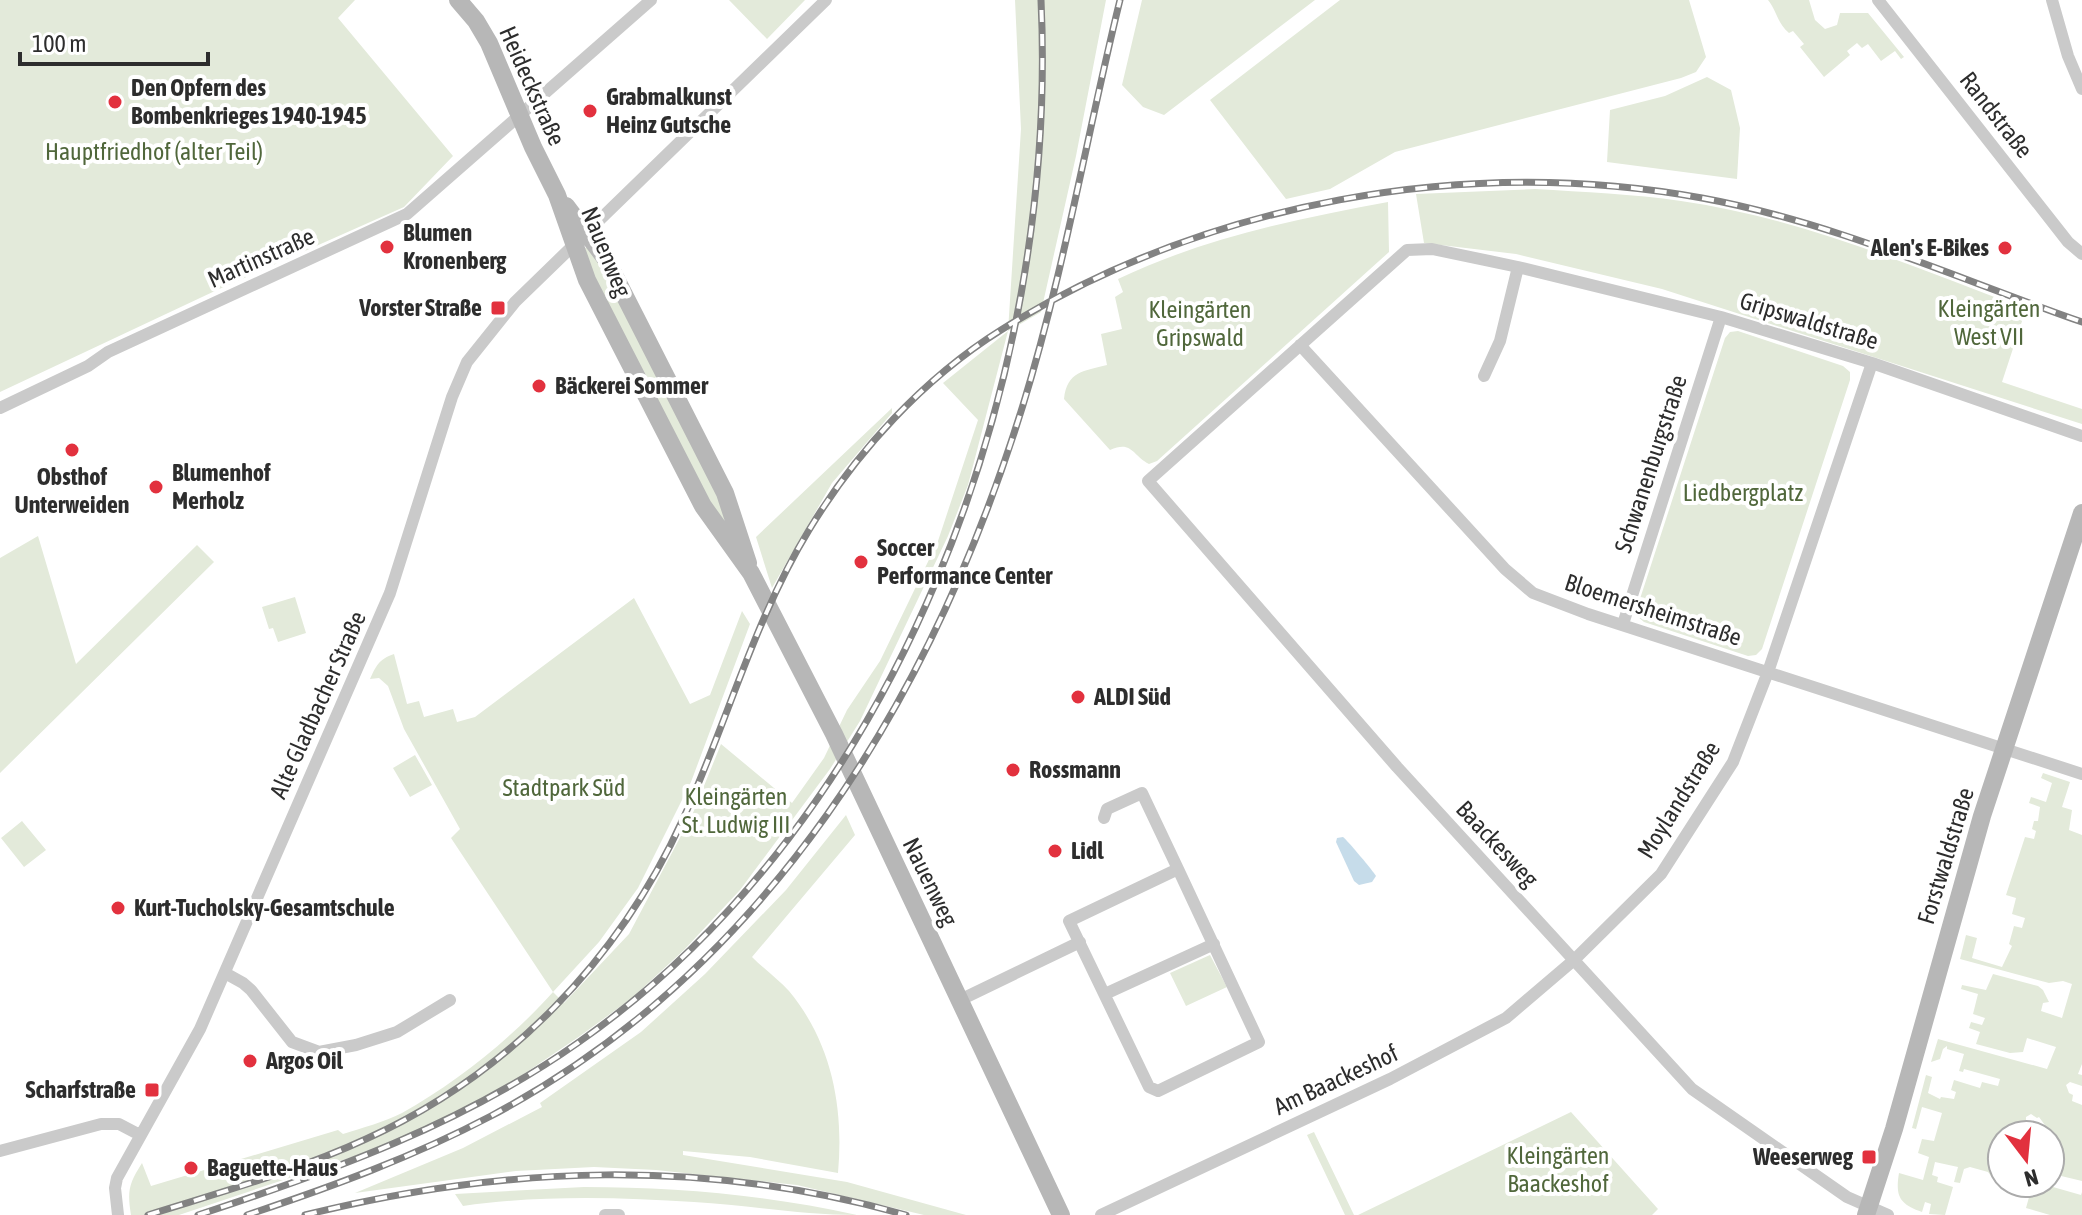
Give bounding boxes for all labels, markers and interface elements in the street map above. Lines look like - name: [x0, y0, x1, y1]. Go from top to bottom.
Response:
- scale bar: [20, 16, 208, 66]
- street label: Heideckstraße: [494, 22, 571, 149]
- text: 100 m: [32, 30, 86, 57]
- street label: Randstraße: [1955, 66, 2038, 163]
- place label: Den Opfern des Bombenkrieges 1940-1945: [131, 74, 366, 129]
- place label: Grabmalkunst Heinz Gutsche: [606, 83, 732, 138]
- marker: Den Opfern des Bombenkrieges 1940-1945: [106, 93, 124, 111]
- marker: Grabmalkunst Heinz Gutsche: [581, 102, 599, 120]
- park label: Hauptfriedhof (alter Teil): [45, 138, 263, 165]
- street label: Nauenweg: [576, 203, 637, 301]
- place label: Blumen Kronenberg: [403, 219, 507, 274]
- street label: Martinstraße: [203, 222, 318, 293]
- place label: Alen's E-Bikes: [1870, 234, 1990, 261]
- marker: Blumen Kronenberg: [378, 238, 396, 256]
- marker: Alen's E-Bikes: [1996, 239, 2014, 257]
- street label: Gripswaldstraße: [1737, 287, 1882, 354]
- place label: Vorster Straße: [358, 294, 482, 321]
- park label: Kleingärten West VII: [1938, 295, 2040, 350]
- park label: Kleingärten Gripswald: [1149, 296, 1251, 351]
- marker: Vorster Straße: [489, 299, 507, 317]
- place label: Bäckerei Sommer: [555, 372, 709, 399]
- street label: Schwanenburgstraße: [1609, 372, 1692, 556]
- marker: Bäckerei Sommer: [530, 377, 548, 395]
- marker: Obsthof Unterweiden: [63, 441, 81, 459]
- place label: Blumenhof Merholz: [172, 459, 271, 514]
- place label: Obsthof Unterweiden: [15, 463, 129, 518]
- marker: Blumenhof Merholz: [147, 478, 165, 496]
- park label: Liedbergplatz: [1683, 479, 1804, 506]
- place label: Soccer Performance Center: [877, 534, 1053, 589]
- marker: Soccer Performance Center: [852, 553, 870, 571]
- street label: Bloemersheimstraße: [1561, 568, 1745, 651]
- street label: Alte Gladbacher Straße: [264, 607, 371, 802]
- place label: ALDI Süd: [1093, 683, 1171, 710]
- marker: ALDI Süd: [1069, 688, 1087, 706]
- street label: Moylandstraße: [1632, 736, 1725, 863]
- place label: Rossmann: [1029, 756, 1121, 783]
- marker: Rossmann: [1004, 761, 1022, 779]
- park label: Stadtpark Süd: [503, 774, 625, 801]
- park label: Kleingärten St. Ludwig III: [682, 783, 790, 838]
- street label: Forstwaldstraße: [1912, 784, 1979, 927]
- street label: Baackesweg: [1451, 795, 1544, 893]
- street label: Nauenweg: [898, 833, 964, 931]
- place label: Lidl: [1071, 837, 1104, 864]
- marker: Lidl: [1046, 842, 1064, 860]
- place label: Kurt-Tucholsky-Gesamtschule: [134, 894, 395, 921]
- marker: Kurt-Tucholsky-Gesamtschule: [109, 899, 127, 917]
- street label: Am Baackeshof: [1269, 1039, 1403, 1120]
- place label: Argos Oil: [265, 1047, 344, 1074]
- marker: Argos Oil: [241, 1052, 259, 1070]
- place label: Scharfstraße: [25, 1076, 136, 1103]
- marker: Scharfstraße: [143, 1081, 161, 1099]
- north arrow: [1986, 1119, 2066, 1199]
- park label: Kleingärten Baackeshof: [1507, 1142, 1609, 1197]
- place label: Weeserweg: [1752, 1143, 1854, 1170]
- marker: Weeserweg: [1860, 1148, 1878, 1166]
- place label: Baguette-Haus: [207, 1154, 339, 1181]
- marker: Baguette-Haus: [182, 1159, 200, 1177]
- text: N: [2022, 1164, 2041, 1193]

